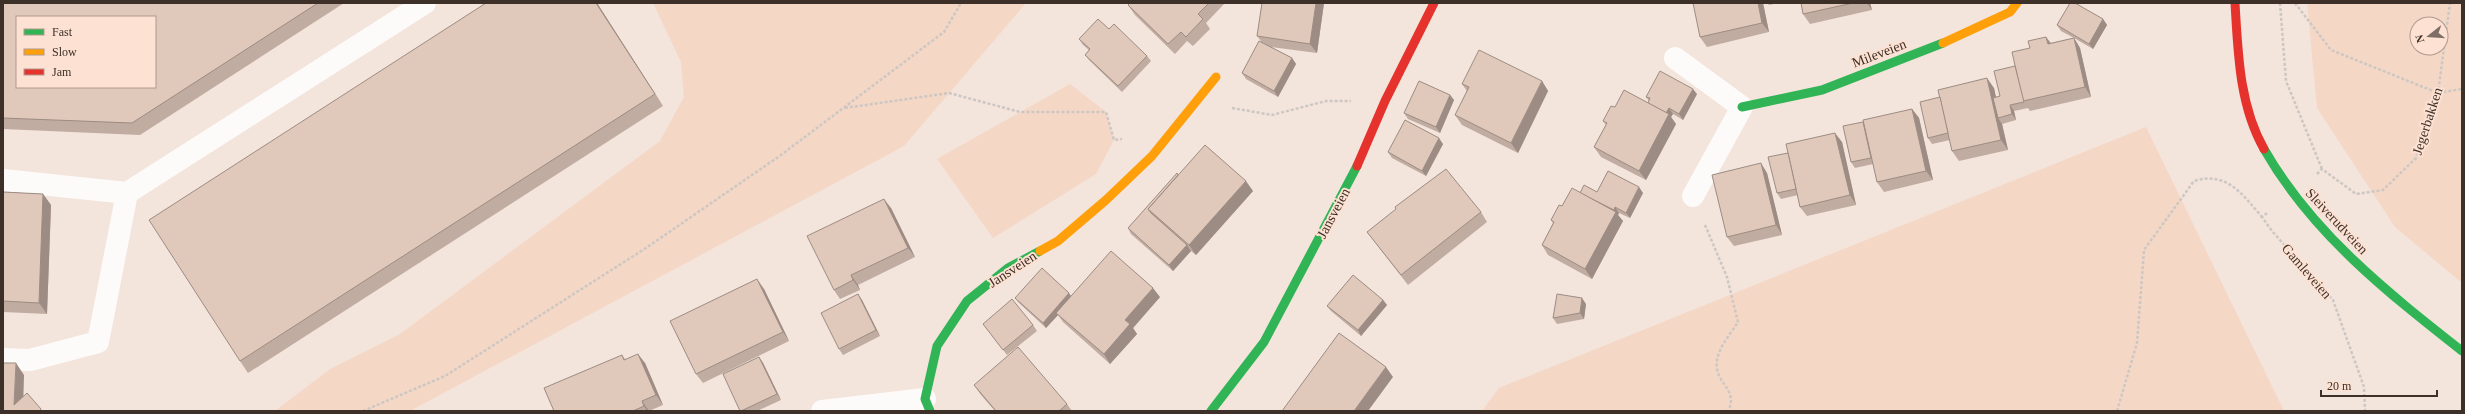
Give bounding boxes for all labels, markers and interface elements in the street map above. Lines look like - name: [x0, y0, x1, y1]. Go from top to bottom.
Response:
- legend: [16, 16, 156, 88]
- north arrow: [2409, 16, 2449, 56]
- text: Fast: [52, 25, 73, 39]
- text: N: [2413, 33, 2426, 44]
- street label: Mileveien: [1850, 36, 1908, 71]
- text: Slow: [52, 45, 77, 59]
- text: Jam: [52, 65, 72, 79]
- street label: Jegerbakken: [2410, 86, 2445, 157]
- street label: Jansveien: [1314, 186, 1353, 241]
- street label: Sleiverudveien: [2303, 186, 2371, 257]
- street label: Gamleveien: [2279, 241, 2334, 302]
- street label: Jansveien: [985, 248, 1039, 291]
- scale bar: [2321, 372, 2437, 398]
- text: 20 m: [2327, 379, 2352, 393]

